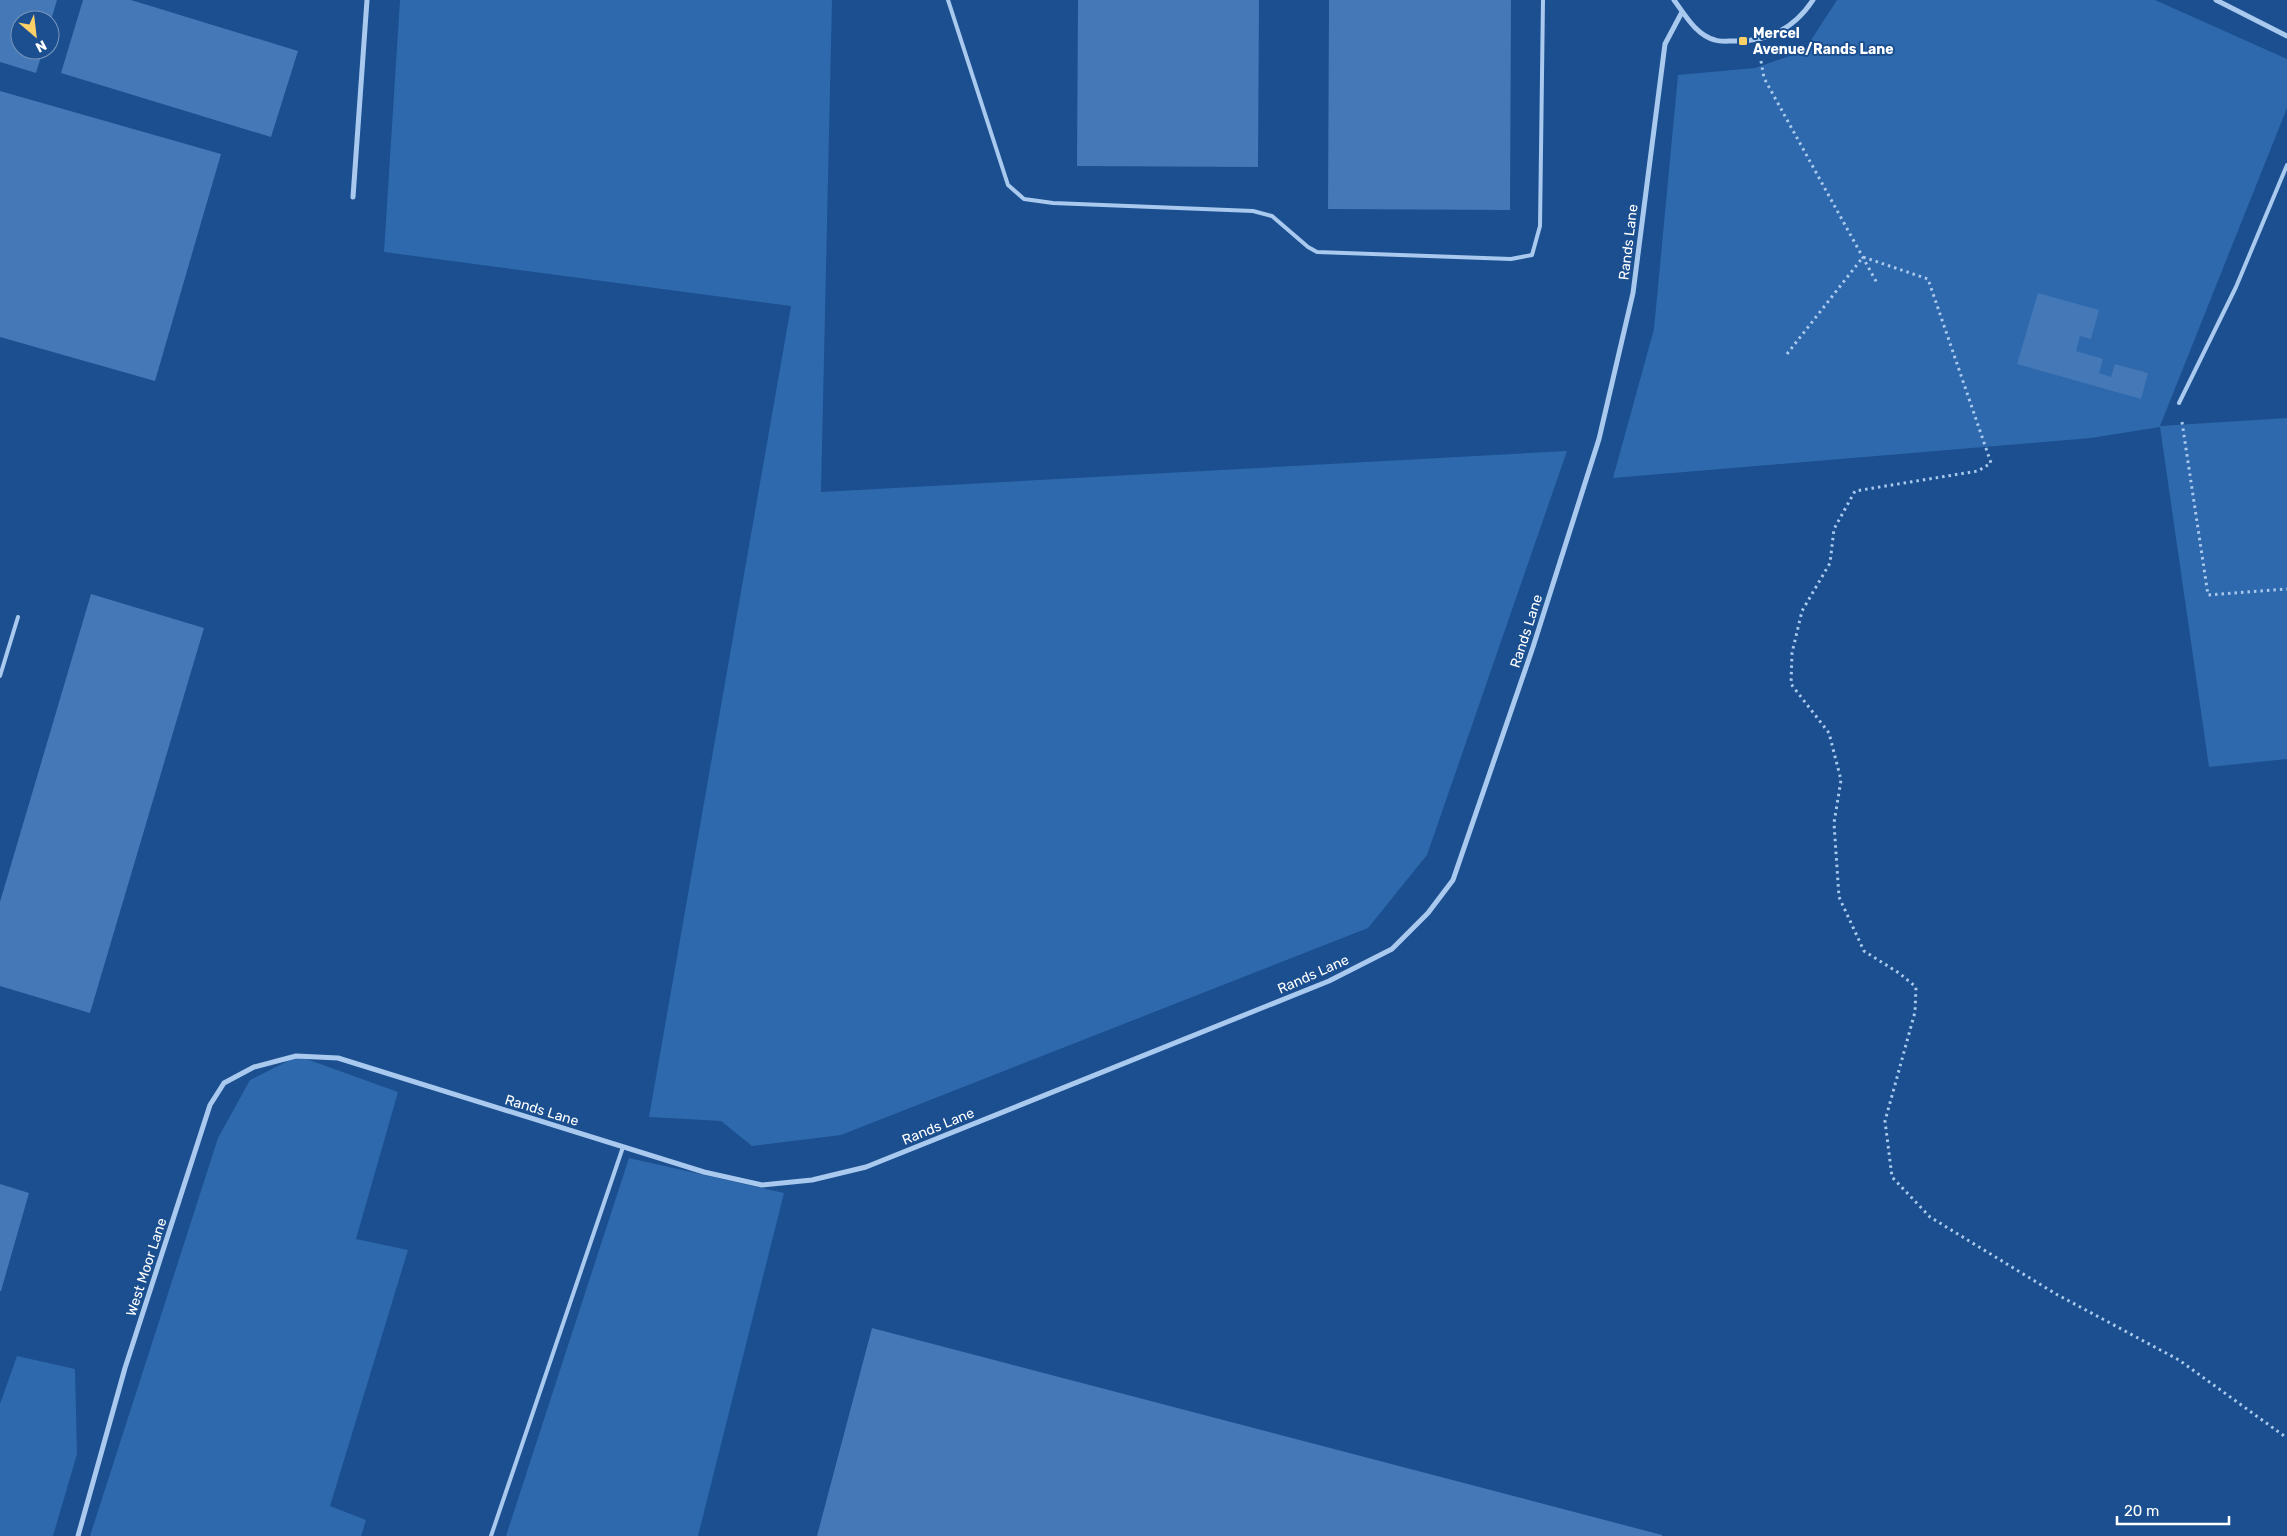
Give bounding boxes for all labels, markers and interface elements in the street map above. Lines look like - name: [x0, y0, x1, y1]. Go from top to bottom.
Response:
- north arrow: [10, 10, 60, 60]
- place label: Mercel Avenue/Rands Lane: [1753, 25, 1893, 58]
- marker: Mercel Avenue/Rands Lane: [1737, 35, 1749, 47]
- text: N: [32, 36, 49, 56]
- street label: Rands Lane: [1615, 203, 1642, 281]
- street label: Rands Lane: [1507, 592, 1546, 670]
- street label: Rands Lane: [1275, 951, 1352, 998]
- street label: Rands Lane: [503, 1091, 581, 1130]
- street label: Rands Lane: [900, 1104, 977, 1149]
- street label: West Moor Lane: [123, 1216, 170, 1318]
- scale bar: [2117, 1494, 2230, 1526]
- text: 20 m: [2124, 1502, 2159, 1520]

